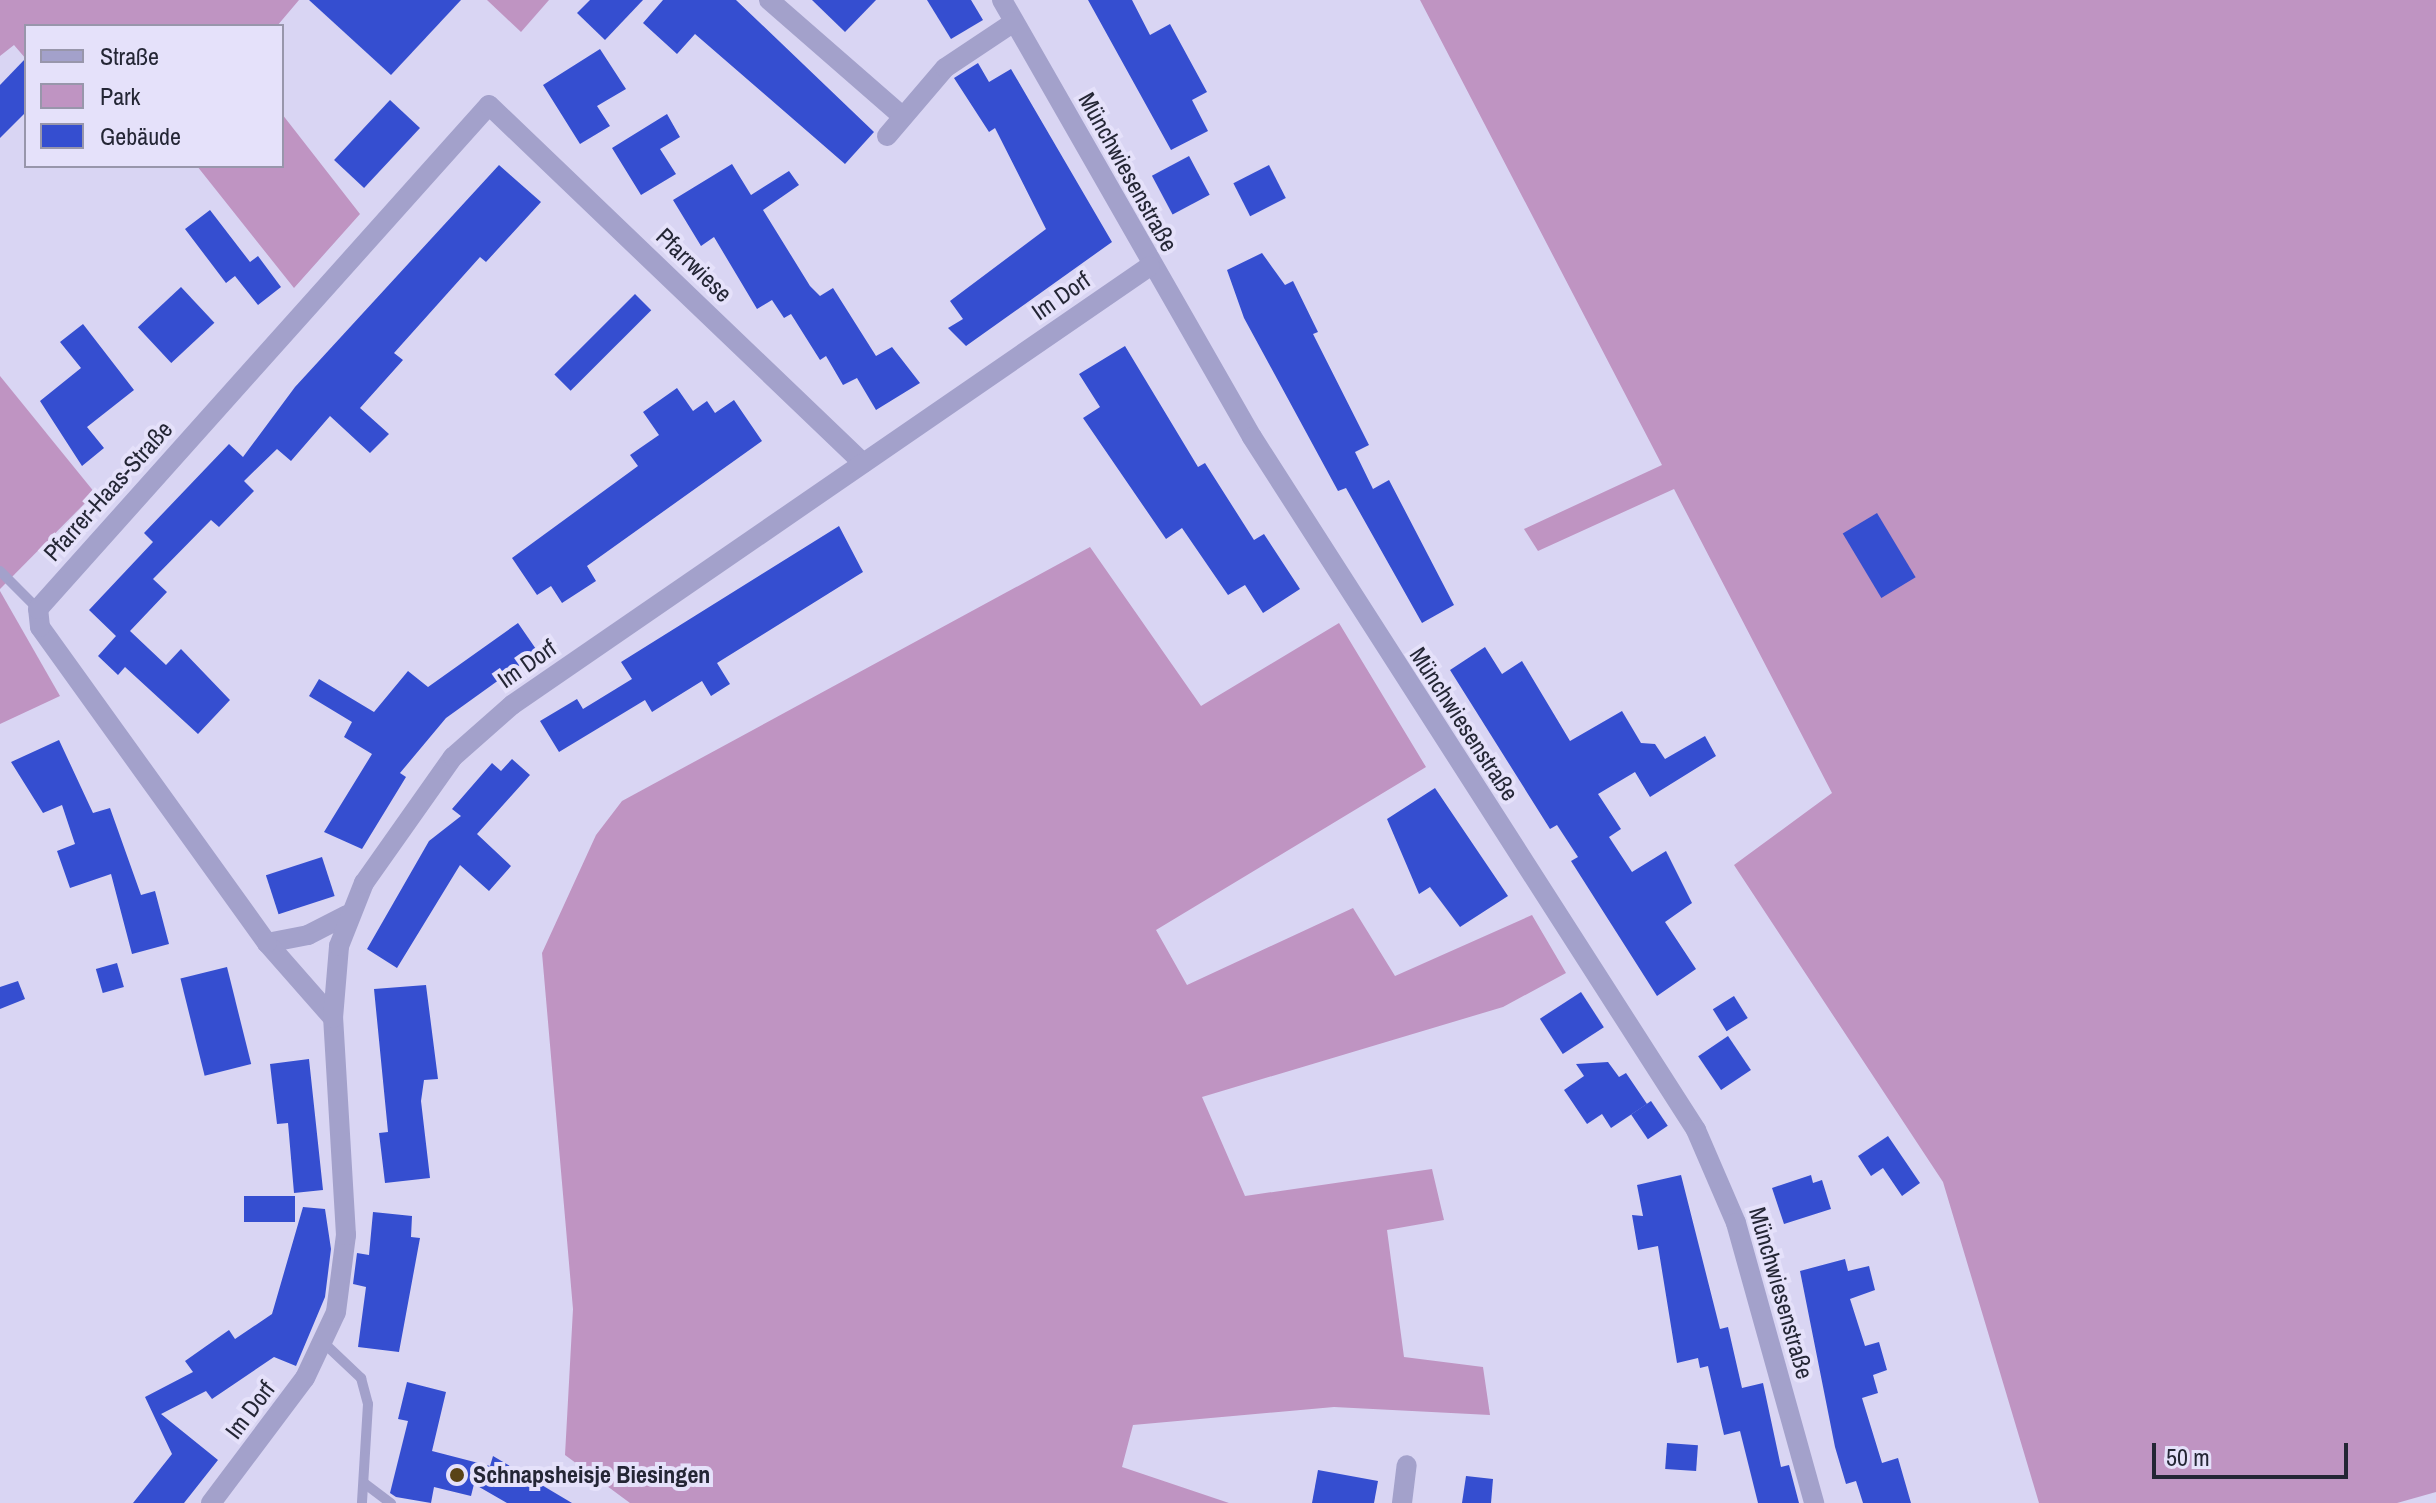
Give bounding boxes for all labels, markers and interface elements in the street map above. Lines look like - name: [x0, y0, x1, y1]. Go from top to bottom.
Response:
- legend: [24, 24, 284, 168]
- text: Straße: [100, 40, 159, 72]
- text: Park: [100, 80, 140, 112]
- street label: Münchwiesenstraße: [1072, 88, 1184, 256]
- text: Gebäude: [100, 120, 181, 152]
- street label: Pfarrwiese: [650, 222, 738, 308]
- street label: Im Dorf: [1026, 266, 1096, 326]
- street label: Pfarrer-Haas-Straße: [38, 415, 178, 567]
- street label: Im Dorf: [492, 634, 562, 694]
- street label: Münchwiesenstraße: [1404, 642, 1524, 806]
- street label: Münchwiesenstraße: [1743, 1204, 1819, 1382]
- street label: Im Dorf: [219, 1376, 281, 1444]
- scale bar: [2156, 1427, 2352, 1477]
- text: 50 m: [2166, 1441, 2210, 1473]
- place label: Schnapsheisje Biesingen: [473, 1461, 710, 1489]
- marker: Schnapsheisje Biesingen: [448, 1466, 466, 1484]

